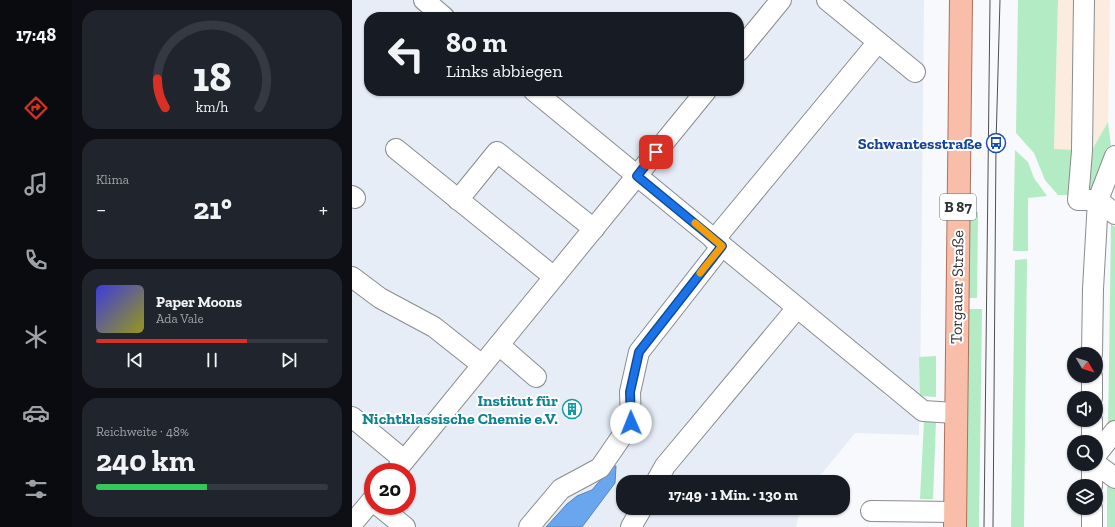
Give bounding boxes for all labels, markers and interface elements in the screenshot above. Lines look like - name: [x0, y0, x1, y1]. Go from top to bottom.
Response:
- text: 17:48: [16, 24, 56, 46]
- text: 80 m: [446, 26, 507, 59]
- icon: left: [380, 28, 432, 80]
- text: 18: [192, 51, 232, 101]
- text: Links abbiegen: [446, 60, 563, 82]
- icon: directions: [22, 94, 50, 122]
- text: km/h: [196, 98, 228, 115]
- bus stop icon: Schwantesstraße: [985, 132, 1007, 154]
- place label: Schwantesstraße: [858, 134, 982, 153]
- pin: [639, 135, 673, 169]
- icon: arrive: [645, 141, 667, 163]
- icon: music: [22, 170, 50, 198]
- text: Klima: [96, 172, 129, 187]
- text: 21°: [193, 191, 232, 227]
- road number: B 87: [940, 194, 976, 220]
- text: −: [96, 196, 106, 223]
- text: +: [319, 196, 328, 223]
- street label: Torgauer Straße: [947, 230, 967, 344]
- icon: phone: [22, 246, 50, 274]
- text: Paper Moons: [156, 293, 242, 311]
- text: Ada Vale: [156, 311, 204, 326]
- icon: climate: [22, 323, 50, 351]
- north arrow: [1067, 347, 1103, 383]
- map controls: [1067, 347, 1103, 515]
- icon: previous: [124, 349, 146, 371]
- icon: pause: [201, 349, 223, 371]
- icon: next: [278, 349, 300, 371]
- place label: Institut für Nichtklassische Chemie e.V.: [362, 391, 558, 428]
- button: sound: [1067, 391, 1103, 427]
- building icon: Institut für Nichtklassische Chemie e.V.: [561, 398, 583, 420]
- icon: car: [22, 399, 50, 427]
- position arrow: [610, 402, 652, 444]
- text: Reichweite · 48%: [96, 424, 189, 439]
- button: search: [1067, 435, 1103, 471]
- text: 240 km: [96, 443, 195, 479]
- speed limit sign: 20: [364, 463, 416, 515]
- icon: filters: [22, 475, 50, 503]
- button: layers: [1067, 479, 1103, 515]
- text: 17:49 · 1 Min. · 130 m: [668, 486, 798, 504]

